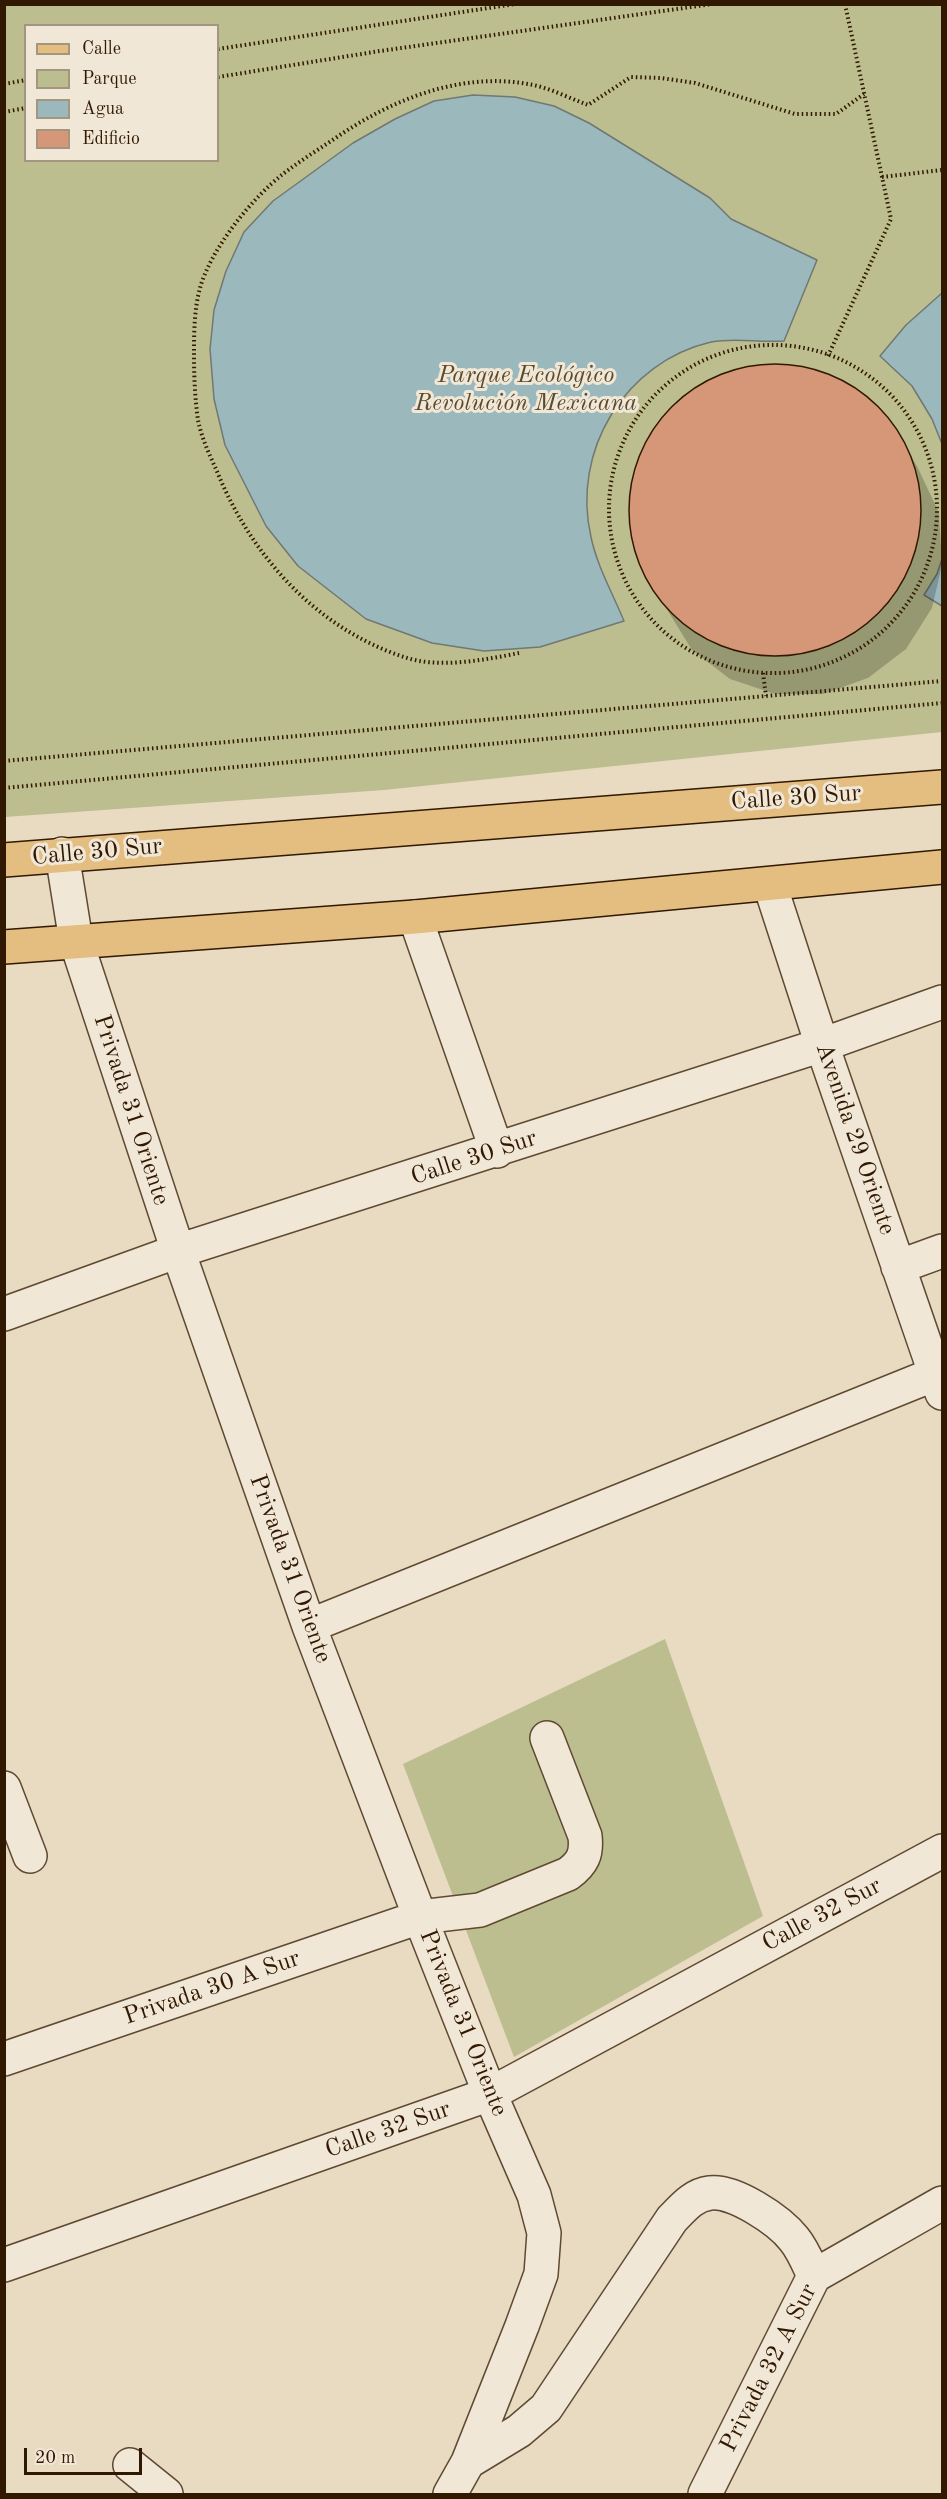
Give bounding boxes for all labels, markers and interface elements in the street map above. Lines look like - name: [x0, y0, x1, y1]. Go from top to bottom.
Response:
- legend: [24, 24, 219, 162]
- text: Calle: [82, 40, 121, 58]
- text: Parque: [82, 70, 137, 88]
- text: Agua: [82, 100, 124, 118]
- text: Edificio: [82, 130, 140, 148]
- park label: Parque Ecológico Revolución Mexicana: [415, 362, 637, 418]
- street label: Calle 30 Sur: [730, 779, 862, 817]
- street label: Calle 30 Sur: [31, 832, 163, 872]
- street label: Privada 31 Oriente: [87, 1011, 175, 1209]
- street label: Avenida 29 Oriente: [809, 1039, 901, 1239]
- street label: Calle 30 Sur: [407, 1124, 541, 1192]
- street label: Privada 31 Oriente: [242, 1471, 338, 1667]
- street label: Calle 32 Sur: [758, 1872, 886, 1958]
- street label: Privada 31 Oriente: [412, 1926, 514, 2120]
- street label: Privada 30 A Sur: [120, 1944, 304, 2032]
- street label: Calle 32 Sur: [321, 2095, 455, 2165]
- street label: Privada 32 A Sur: [714, 2279, 824, 2457]
- scale bar: [27, 2436, 146, 2474]
- text: 20 m: [35, 2449, 75, 2467]

